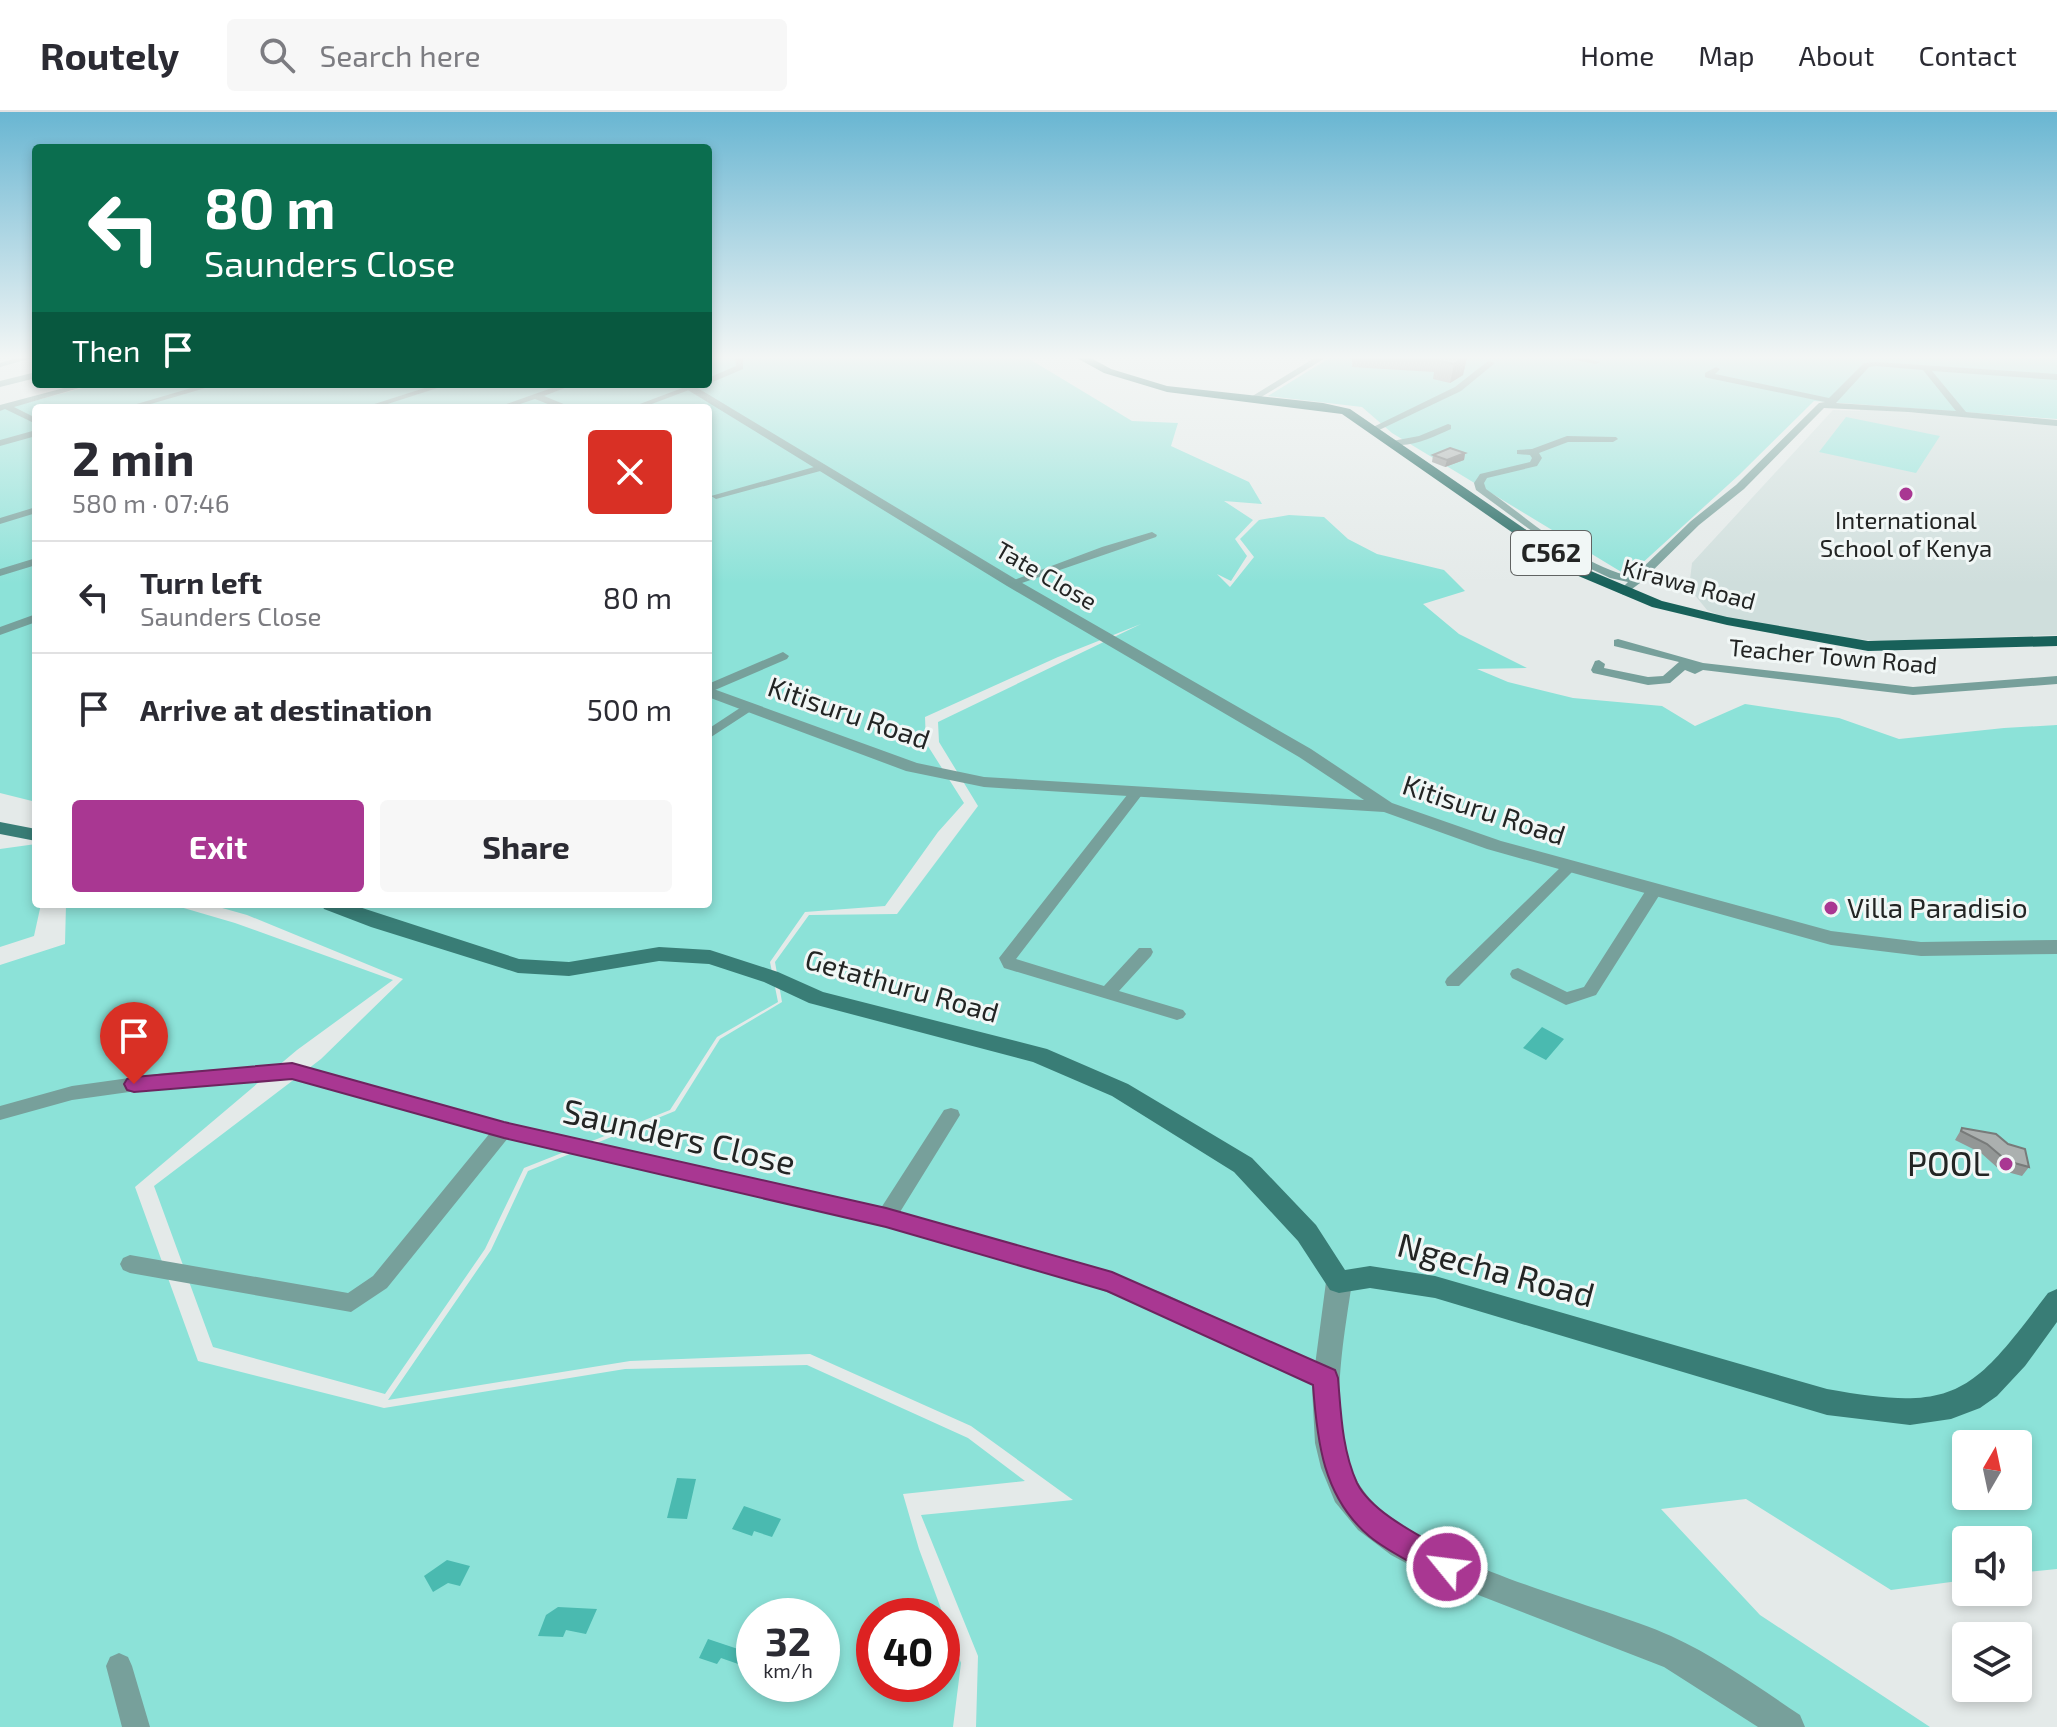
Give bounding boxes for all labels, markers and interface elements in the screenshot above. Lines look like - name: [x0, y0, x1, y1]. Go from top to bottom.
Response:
- search box: [227, 19, 787, 91]
- text: Routely: [40, 32, 179, 78]
- icon: search: [255, 33, 299, 77]
- text: Search here: [319, 37, 481, 73]
- text: Home: [1580, 38, 1654, 72]
- text: Map: [1698, 38, 1755, 72]
- text: About: [1799, 38, 1874, 72]
- text: Contact: [1918, 38, 2017, 72]
- text: 80 m: [204, 173, 336, 240]
- icon: left: [72, 176, 176, 280]
- text: Saunders Close: [204, 241, 455, 284]
- icon: arrive: [156, 328, 200, 372]
- text: Then: [72, 332, 140, 368]
- text: 2 min: [72, 428, 195, 486]
- button: close: [588, 430, 672, 514]
- marker: International School of Kenya: [1897, 485, 1915, 503]
- text: 580 m · 07:46: [72, 487, 230, 518]
- place label: International School of Kenya: [1820, 505, 1992, 562]
- road number: C562: [1511, 531, 1591, 575]
- street label: Tate Close: [991, 534, 1102, 615]
- street label: Kirawa Road: [1620, 552, 1759, 615]
- text: Turn left: [140, 564, 262, 600]
- icon: left: [72, 575, 116, 619]
- text: 80 m: [603, 579, 672, 615]
- text: Saunders Close: [140, 600, 322, 631]
- street label: Teacher Town Road: [1728, 632, 1938, 679]
- street label: Kitisuru Road: [764, 668, 935, 756]
- icon: arrive: [72, 687, 116, 731]
- text: Arrive at destination: [140, 691, 432, 727]
- text: 500 m: [587, 691, 672, 727]
- street label: Kitisuru Road: [1399, 767, 1570, 851]
- button: Exit: [72, 800, 364, 892]
- button: Share: [380, 800, 672, 892]
- place label: Villa Paradisio: [1847, 890, 2028, 924]
- marker: Villa Paradisio: [1822, 899, 1840, 917]
- street label: Getathuru Road: [802, 941, 1003, 1029]
- pin: [100, 1002, 168, 1084]
- icon: arrive: [112, 1014, 156, 1058]
- street label: Saunders Close: [559, 1089, 800, 1182]
- place label: POOL: [1907, 1142, 1990, 1183]
- marker: POOL: [1997, 1155, 2015, 1173]
- street label: Ngecha Road: [1394, 1223, 1599, 1314]
- north arrow: [1952, 1430, 2032, 1510]
- map controls: [1952, 1430, 2032, 1702]
- position arrow: [1405, 1525, 1489, 1609]
- button: sound: [1952, 1526, 2032, 1606]
- speed limit sign: 40: [856, 1598, 960, 1702]
- text: 32: [765, 1616, 811, 1664]
- button: layers: [1952, 1622, 2032, 1702]
- text: km/h: [763, 1658, 813, 1682]

